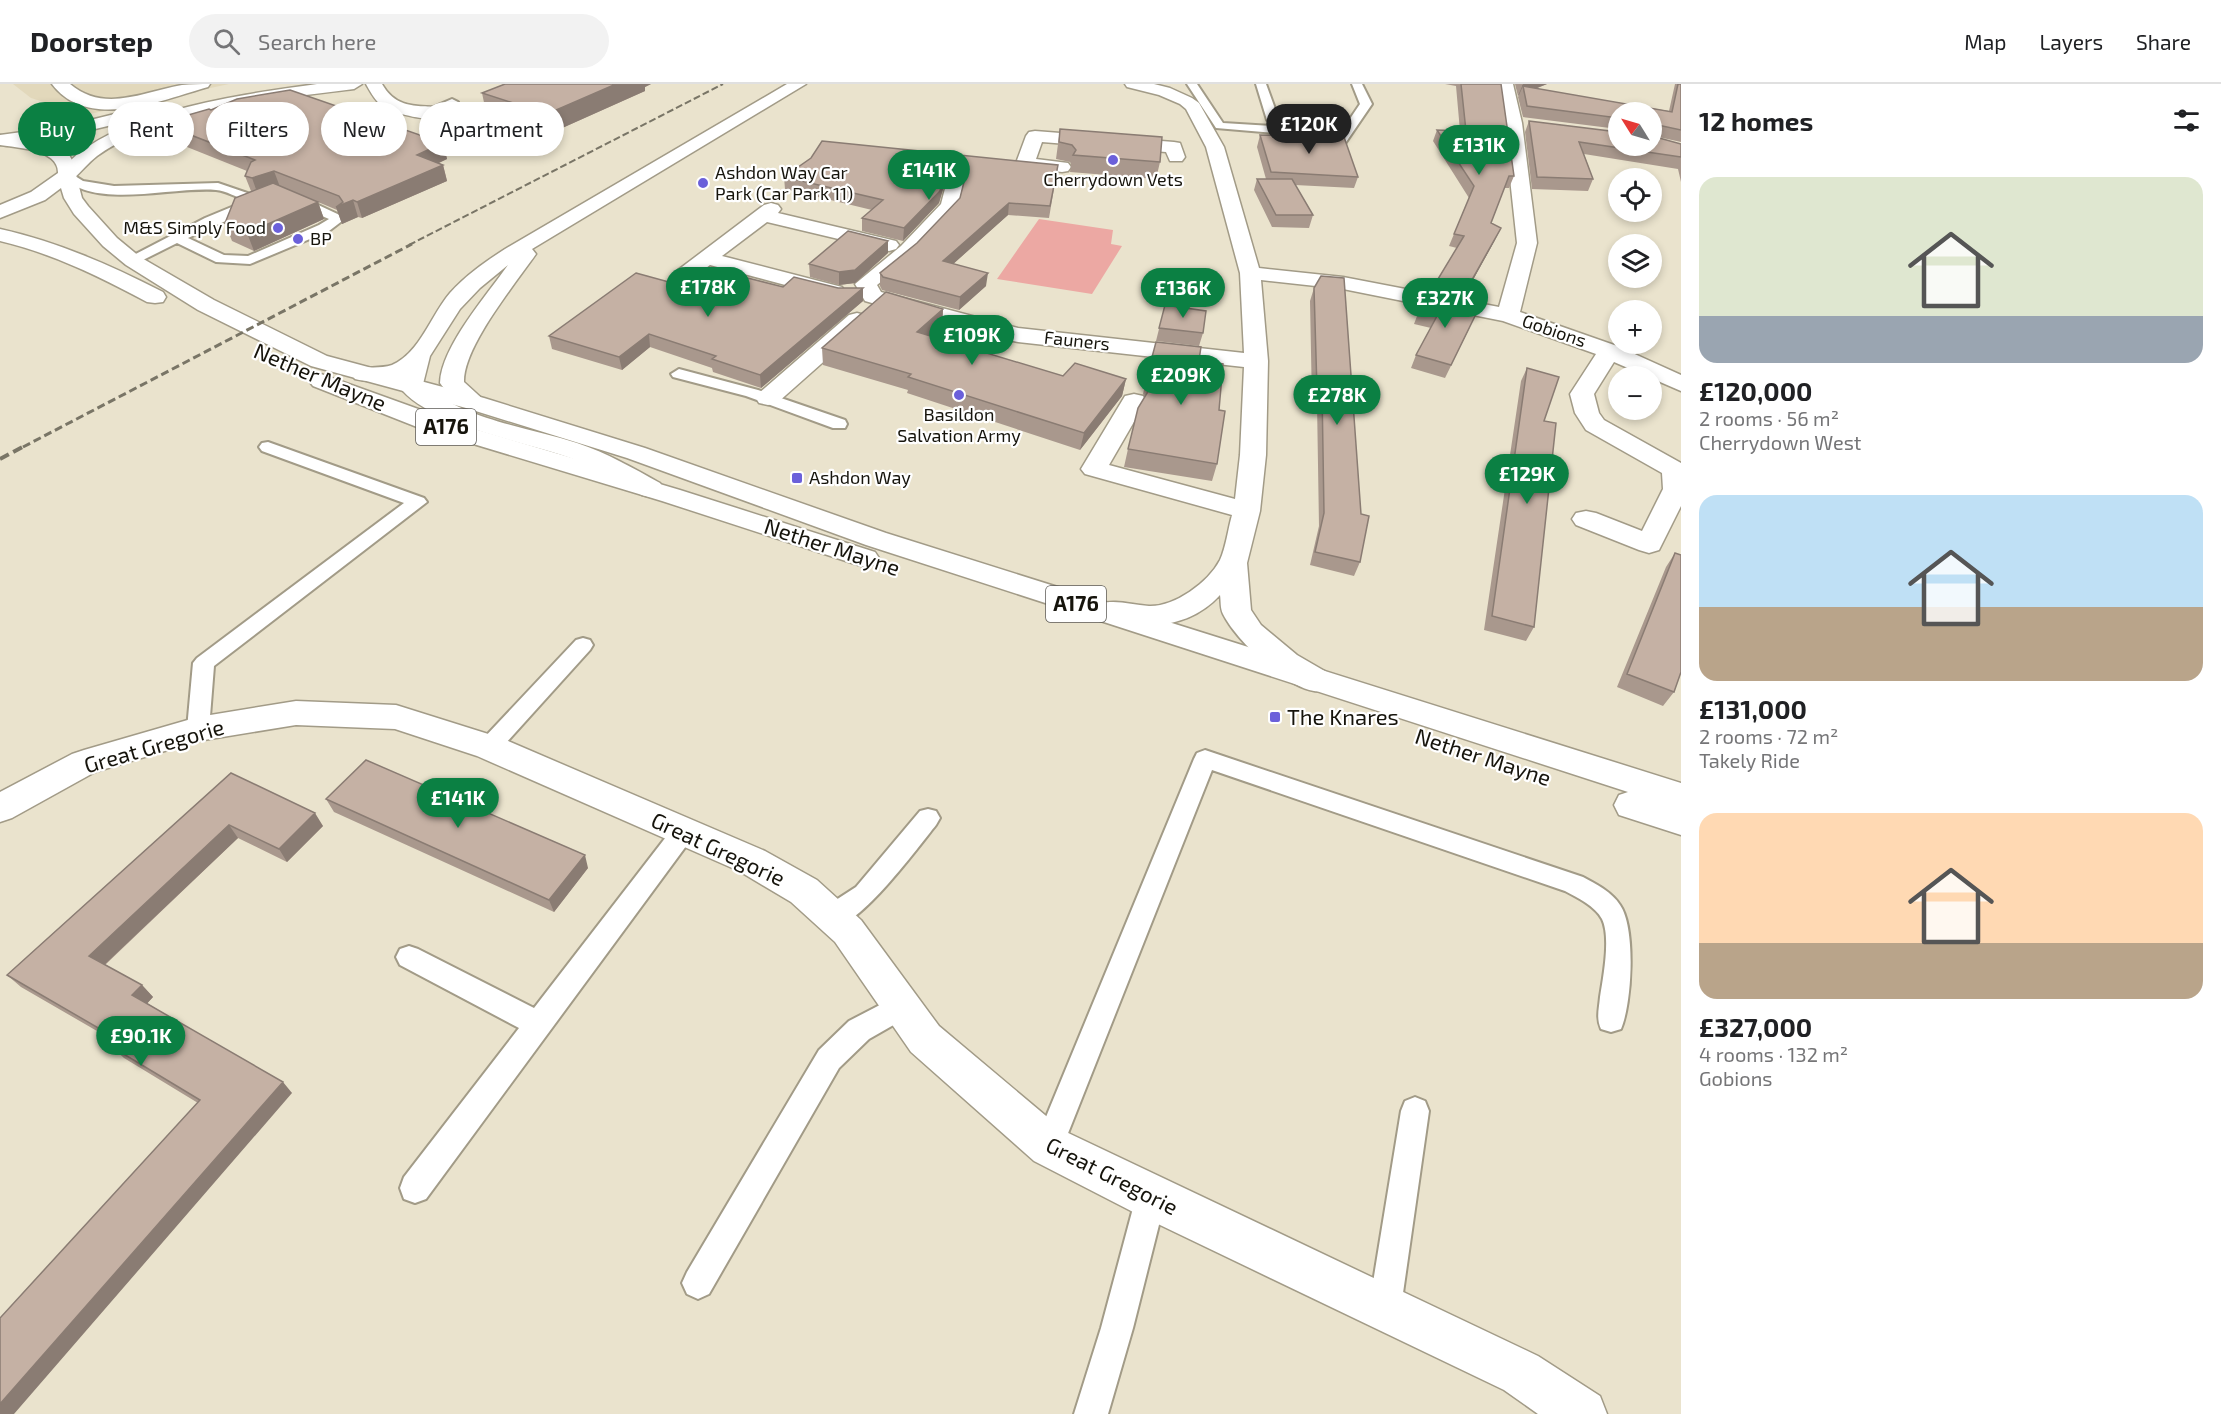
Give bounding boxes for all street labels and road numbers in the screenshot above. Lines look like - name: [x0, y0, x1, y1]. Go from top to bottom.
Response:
- street label: Gobions: [1520, 309, 1589, 351]
- street label: Fauners: [1043, 326, 1111, 354]
- street label: Nether Mayne: [250, 337, 390, 416]
- road number: A176: [416, 409, 476, 445]
- street label: Nether Mayne: [761, 512, 903, 580]
- road number: A176: [1046, 586, 1106, 622]
- street label: Great Gregorie: [81, 713, 227, 777]
- street label: Nether Mayne: [1412, 722, 1554, 790]
- street label: Great Gregorie: [647, 806, 789, 890]
- street label: Great Gregorie: [1042, 1131, 1183, 1219]

